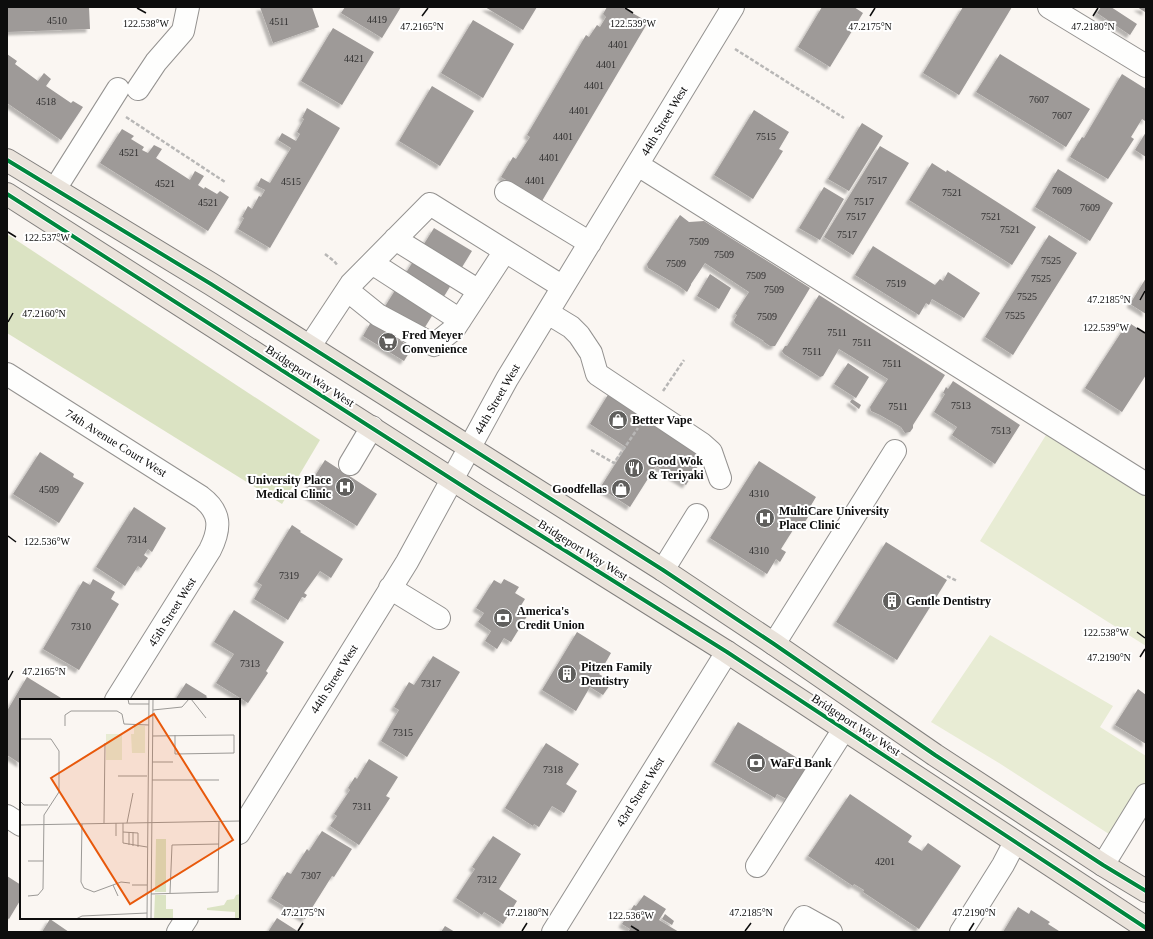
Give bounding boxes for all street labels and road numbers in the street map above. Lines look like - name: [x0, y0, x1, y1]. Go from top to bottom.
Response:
- street label: 44th Street West: [638, 83, 691, 158]
- street label: Bridgeport Way West: [263, 342, 358, 410]
- street label: 44th Street West: [471, 361, 523, 437]
- street label: 74th Avenue Court West: [63, 406, 170, 480]
- street label: Bridgeport Way West: [536, 517, 631, 584]
- street label: 45th Street West: [145, 574, 199, 649]
- street label: 44th Street West: [307, 641, 361, 716]
- street label: Bridgeport Way West: [809, 691, 904, 759]
- street label: 43rd Street West: [613, 754, 667, 829]

